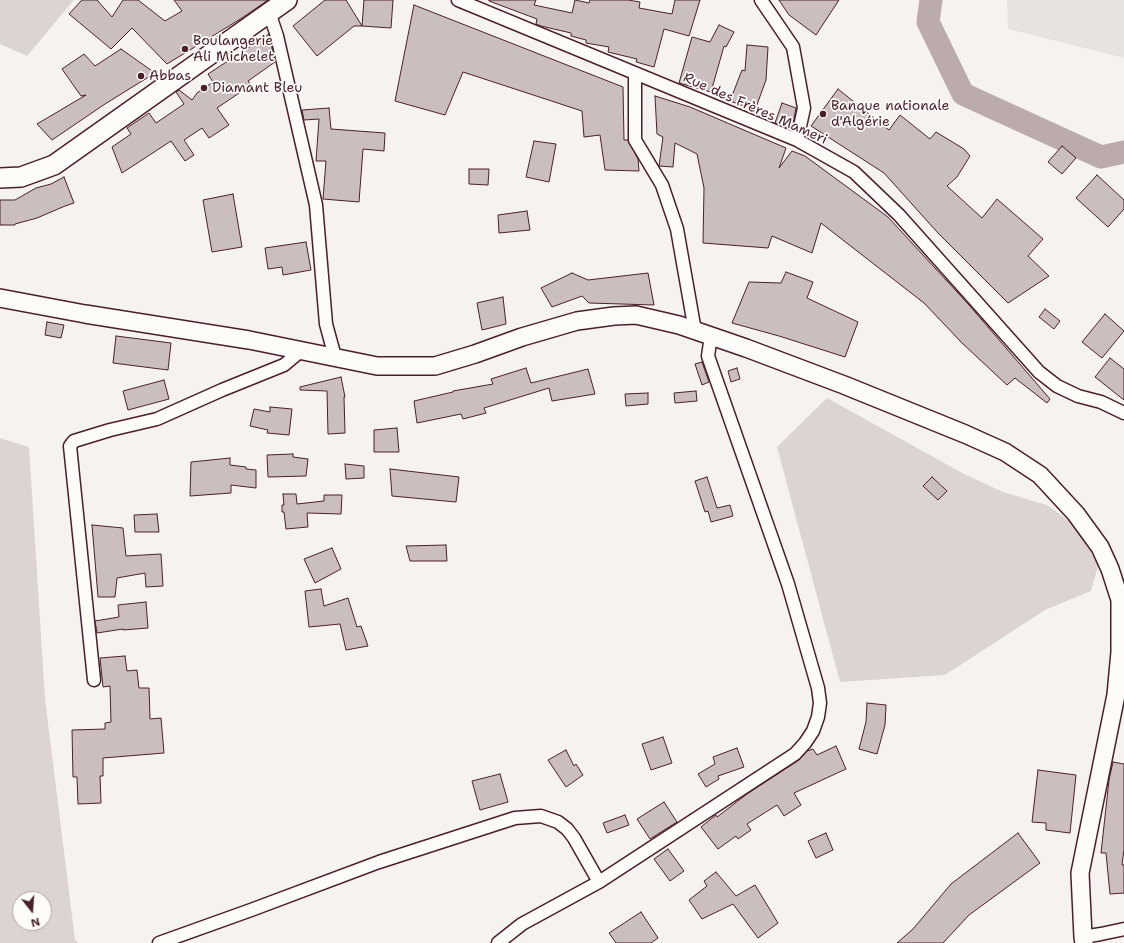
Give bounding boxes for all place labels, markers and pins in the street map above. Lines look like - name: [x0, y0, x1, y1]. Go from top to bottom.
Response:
- place label: Boulangerie Ali Michelet: [193, 33, 274, 66]
- marker: Boulangerie Ali Michelet: [180, 44, 190, 54]
- place label: Abbas: [149, 68, 191, 84]
- marker: Abbas: [136, 71, 146, 81]
- place label: Diamant Bleu: [212, 80, 302, 96]
- marker: Diamant Bleu: [199, 83, 209, 93]
- place label: Banque nationale d'Algérie: [831, 98, 950, 130]
- marker: Banque nationale d'Algérie: [818, 109, 828, 119]

